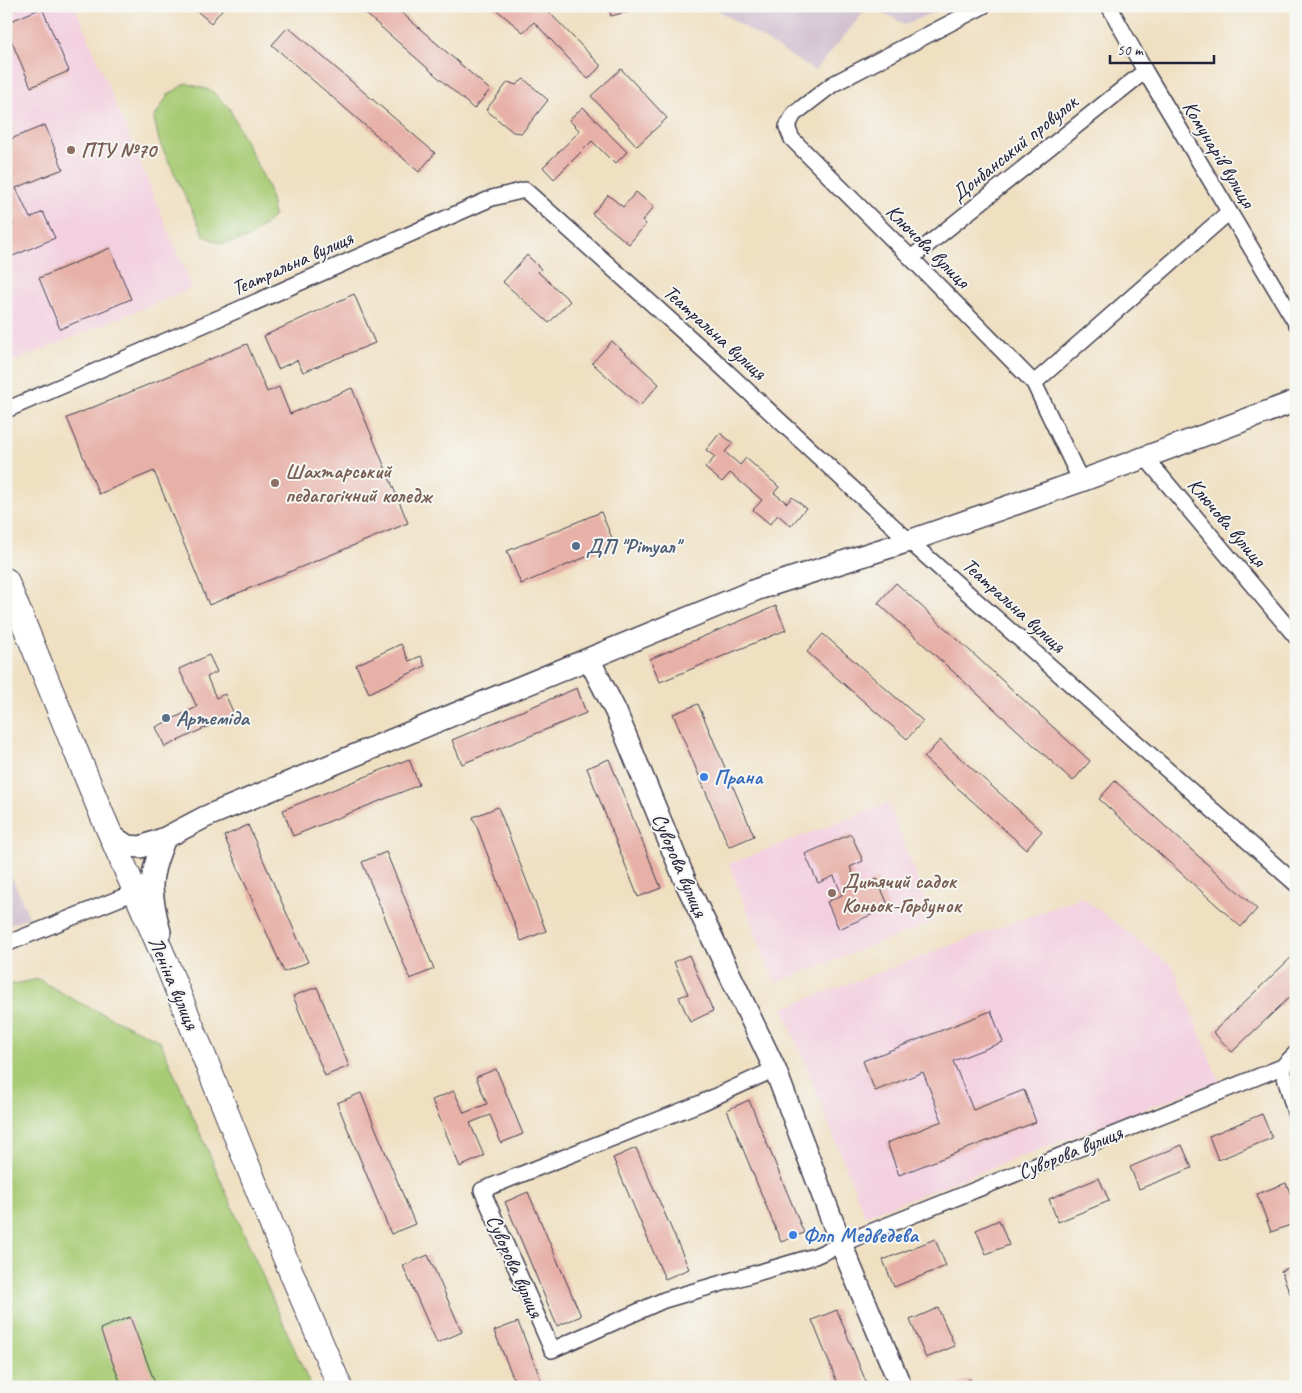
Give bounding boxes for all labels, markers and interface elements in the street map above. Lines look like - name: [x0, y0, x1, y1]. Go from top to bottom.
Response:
- scale bar: [1110, 32, 1213, 64]
- text: 50 m: [1117, 41, 1144, 60]
- street label: Донбанський провулок: [945, 88, 1084, 207]
- street label: Комунарів вулиця: [1177, 96, 1262, 214]
- place label: ПТУ №70: [81, 137, 159, 163]
- marker: ПТУ №70: [65, 144, 77, 156]
- street label: Ключова вулиця: [880, 198, 977, 295]
- street label: Театральна вулиця: [227, 224, 358, 301]
- street label: Театральна вулиця: [658, 279, 773, 386]
- place label: Шахтарський педагогічний коледж: [285, 458, 434, 508]
- street label: Ключова вулиця: [1182, 472, 1273, 573]
- marker: Шахтарський педагогічний коледж: [269, 477, 281, 489]
- place label: ДП "Рітуал": [586, 533, 685, 559]
- marker: ДП "Рітуал": [570, 540, 582, 552]
- street label: Театральна вулиця: [957, 552, 1072, 659]
- place label: Артеміда: [176, 705, 251, 731]
- marker: Артеміда: [160, 712, 172, 724]
- place label: Прана: [714, 764, 764, 790]
- marker: Прана: [698, 771, 710, 783]
- street label: Суворова вулиця: [646, 809, 714, 922]
- place label: Дитячий садок Коньок-Горбунок: [842, 868, 964, 919]
- marker: Дитячий садок Коньок-Горбунок: [826, 887, 838, 899]
- street label: Леніна вулиця: [143, 933, 206, 1035]
- street label: Суворова вулиця: [1014, 1119, 1127, 1185]
- street label: Суворова вулиця: [481, 1210, 550, 1323]
- place label: Флп Медведева: [803, 1222, 920, 1248]
- marker: Флп Медведева: [787, 1229, 799, 1241]

